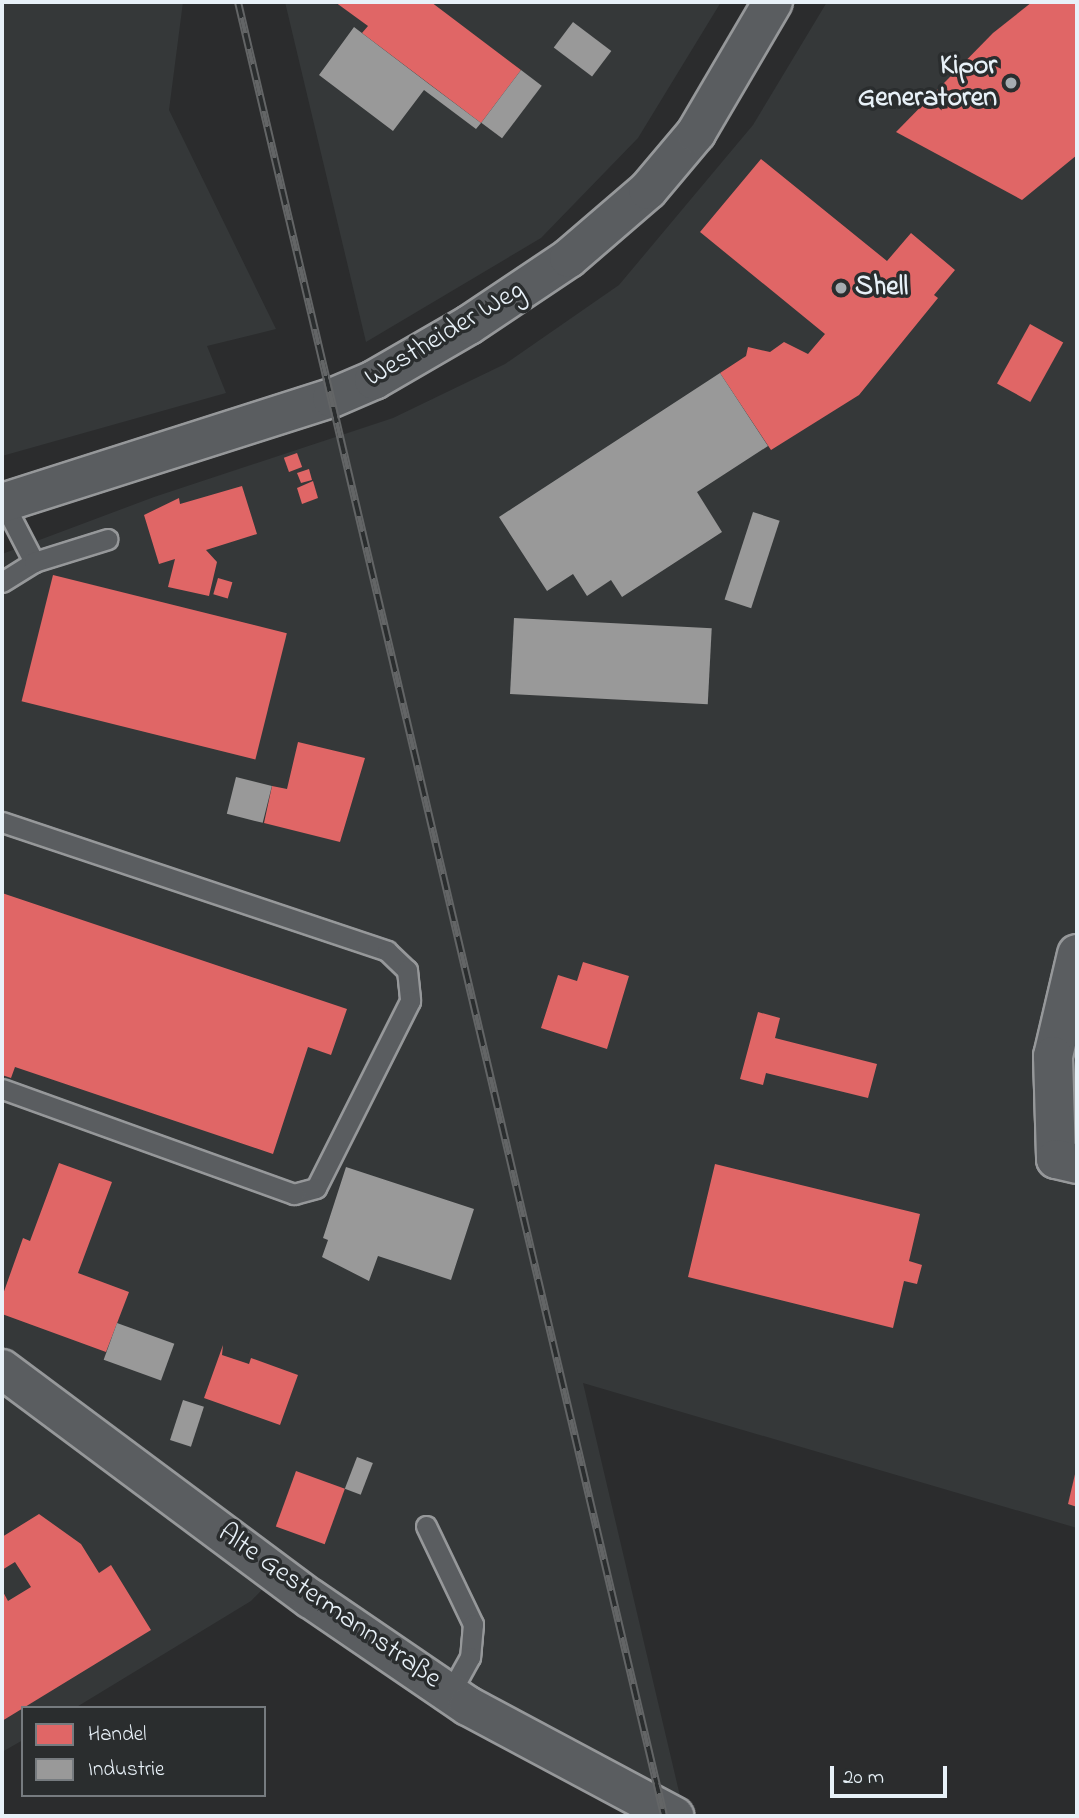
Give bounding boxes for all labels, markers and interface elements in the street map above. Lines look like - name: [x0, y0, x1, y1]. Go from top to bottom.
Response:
- place label: Kipor Generatoren: [858, 50, 997, 116]
- marker: Kipor Generatoren: [1003, 75, 1019, 91]
- place label: Shell: [855, 271, 908, 305]
- street label: Westheider Weg: [359, 274, 531, 396]
- marker: Shell: [833, 280, 849, 296]
- street label: Alte Gestermannstraße: [211, 1517, 447, 1697]
- legend: [21, 1706, 266, 1797]
- text: Handel: [88, 1720, 147, 1750]
- scale bar: [834, 1752, 951, 1796]
- text: Industrie: [88, 1755, 164, 1785]
- text: 20 m: [843, 1763, 884, 1793]

